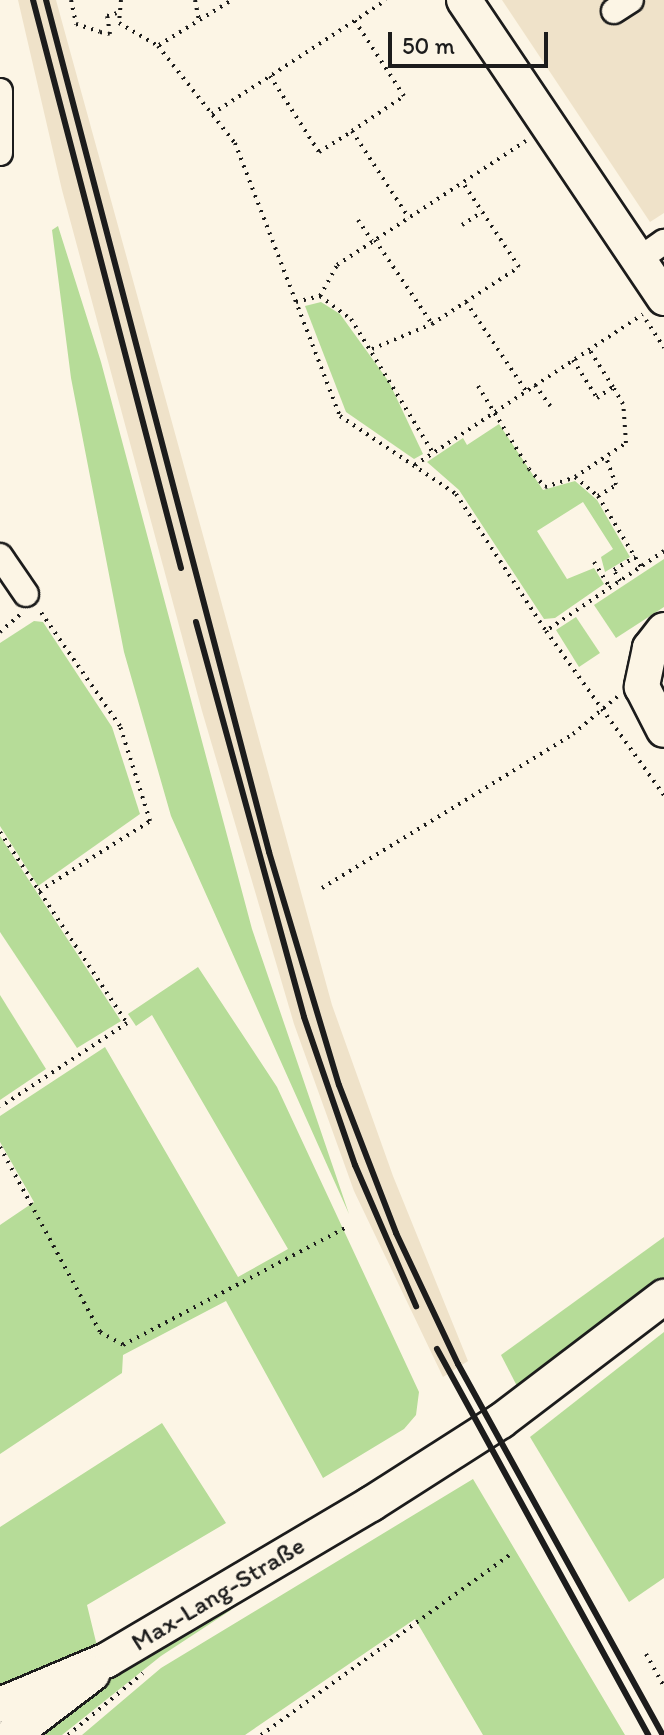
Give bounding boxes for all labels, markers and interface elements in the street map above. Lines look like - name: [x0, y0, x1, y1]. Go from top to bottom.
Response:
- scale bar: [392, 16, 552, 66]
- text: 50 m: [402, 31, 455, 60]
- street label: Max-Lang-Straße: [126, 1530, 310, 1658]

